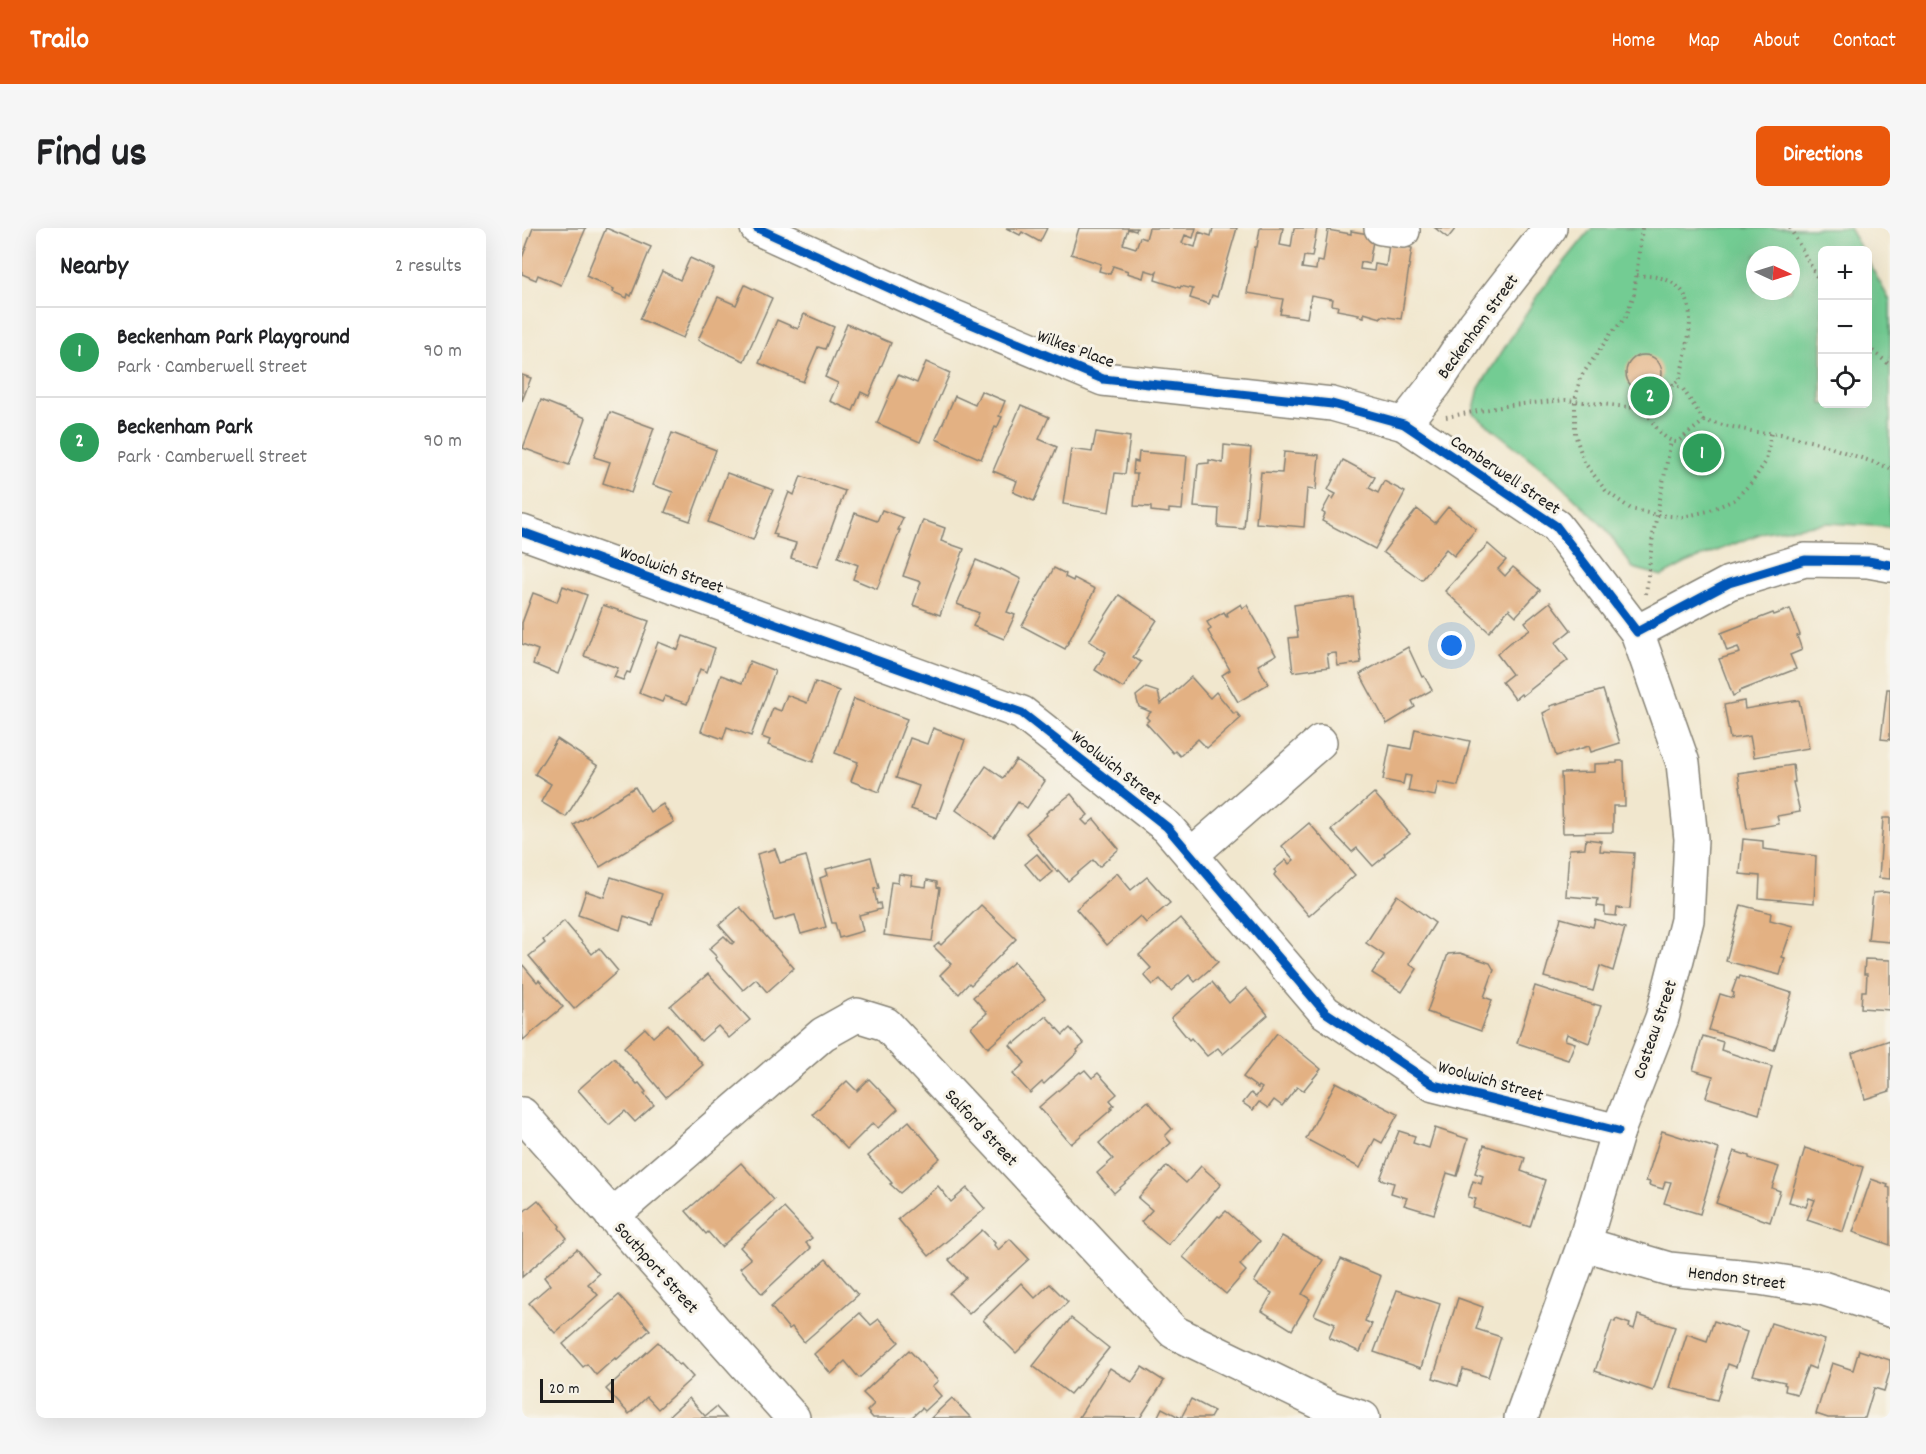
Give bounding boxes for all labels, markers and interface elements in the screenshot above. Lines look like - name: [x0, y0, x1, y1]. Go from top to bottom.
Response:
- text: Trailo: [30, 22, 89, 62]
- text: Home: [1611, 27, 1655, 57]
- text: Map: [1688, 27, 1720, 57]
- text: About: [1753, 27, 1800, 57]
- text: Contact: [1833, 27, 1896, 57]
- text: Find us: [36, 126, 147, 186]
- button: Directions: [1756, 126, 1890, 186]
- north arrow: [1746, 246, 1800, 300]
- map controls: [1818, 246, 1872, 408]
- button: +: [1818, 246, 1872, 300]
- text: Nearby: [60, 249, 128, 286]
- text: 2 results: [395, 253, 462, 281]
- street label: Beckenham Street: [1432, 270, 1526, 385]
- button: −: [1818, 300, 1872, 354]
- text: Beckenham Park Playground: [117, 323, 350, 354]
- street label: Wilkes Place: [1033, 325, 1118, 376]
- text: 1: [77, 338, 82, 366]
- text: 90 m: [424, 338, 462, 366]
- text: Park · Camberwell Street: [117, 354, 307, 382]
- button: locate: [1818, 354, 1872, 408]
- pin: 2: [1630, 374, 1670, 418]
- text: Beckenham Park: [117, 413, 253, 444]
- text: 2: [75, 428, 84, 456]
- text: 90 m: [424, 428, 462, 456]
- street label: Camberwell Street: [1445, 430, 1565, 522]
- pin: 1: [1682, 430, 1722, 476]
- text: Park · Camberwell Street: [117, 444, 307, 472]
- street label: Woolwich Street: [616, 541, 727, 602]
- your location: [1437, 631, 1466, 660]
- street label: Woolwich Street: [1065, 726, 1166, 813]
- street label: Costeau Street: [1628, 977, 1685, 1083]
- street label: Woolwich Street: [1435, 1055, 1546, 1110]
- street label: Salford Street: [938, 1084, 1023, 1173]
- street label: Southport Street: [607, 1217, 704, 1320]
- street label: Hendon Street: [1686, 1261, 1787, 1298]
- scale bar: [540, 1376, 614, 1404]
- text: 20 m: [549, 1378, 579, 1401]

